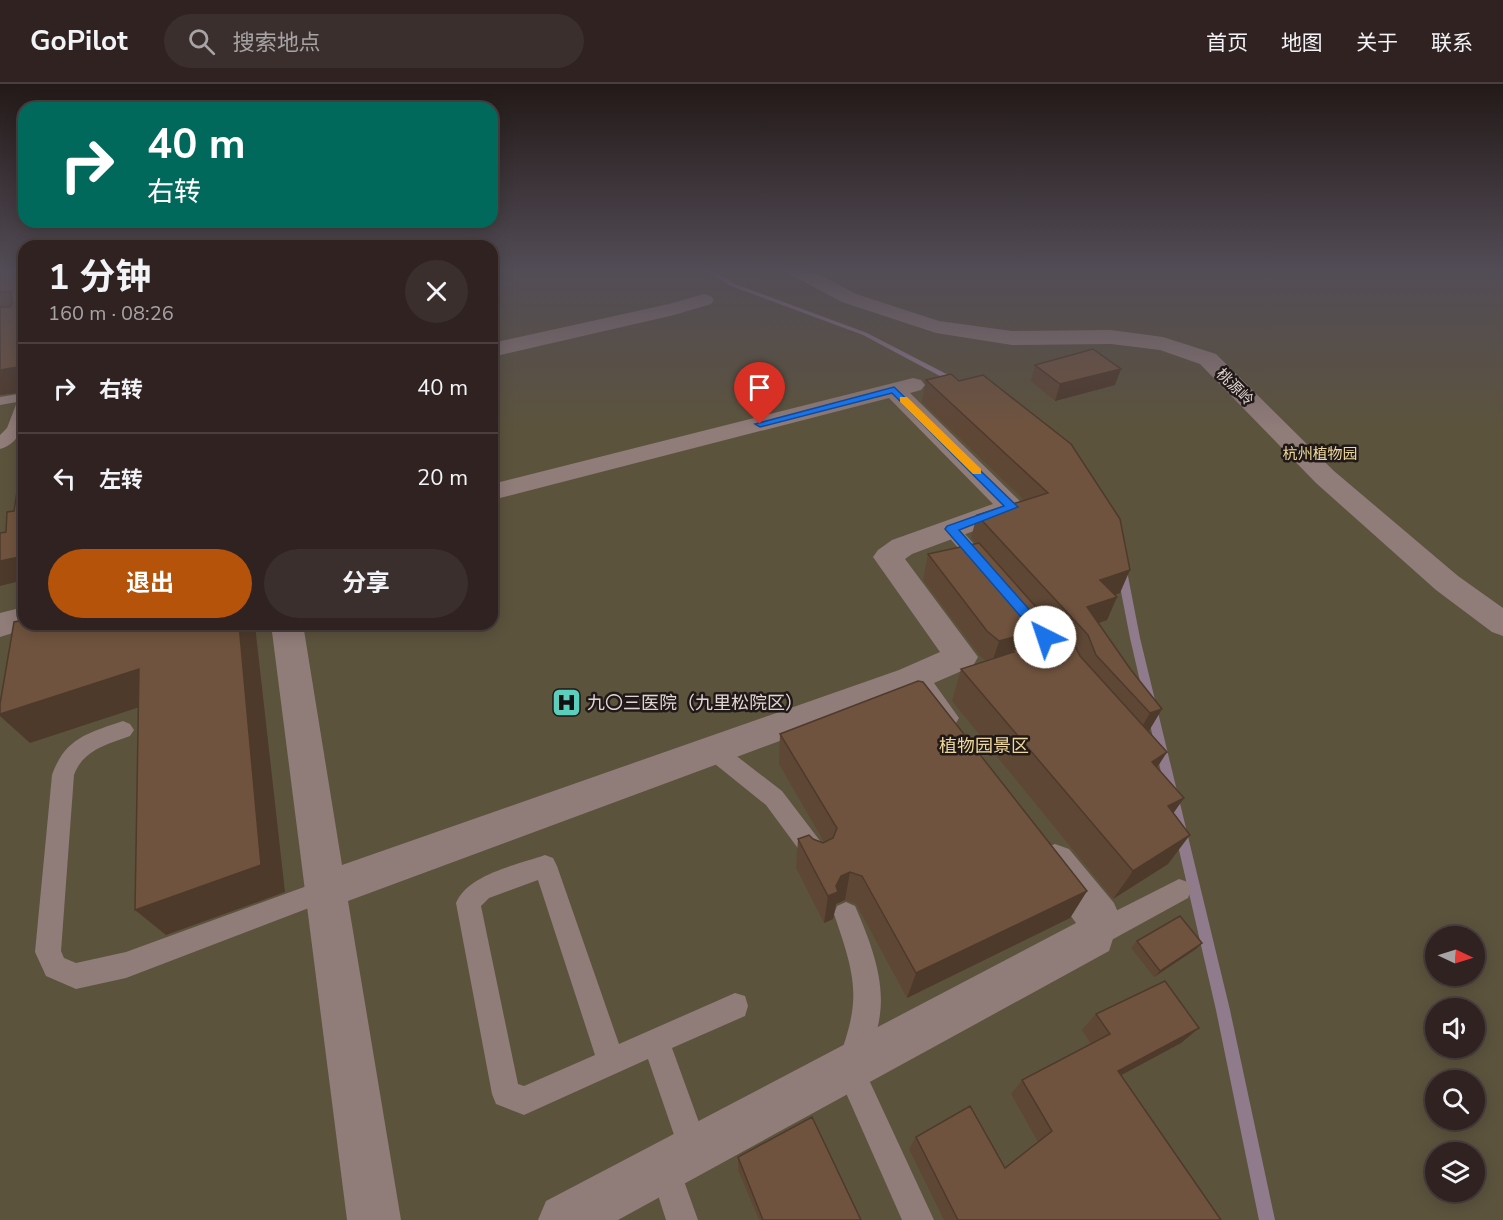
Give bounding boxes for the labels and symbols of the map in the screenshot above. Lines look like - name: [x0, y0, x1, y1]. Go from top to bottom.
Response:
- pin: [734, 362, 785, 424]
- street label: 桃源岭: [1212, 364, 1258, 410]
- park label: 杭州植物园: [1282, 444, 1358, 464]
- position arrow: [1013, 605, 1077, 669]
- hospital icon: 九〇三医院（九里松院区）: [550, 687, 582, 719]
- place label: 九〇三医院（九里松院区）: [587, 691, 803, 715]
- park label: 植物园景区: [939, 734, 1029, 758]
- north arrow: [1425, 926, 1485, 986]

